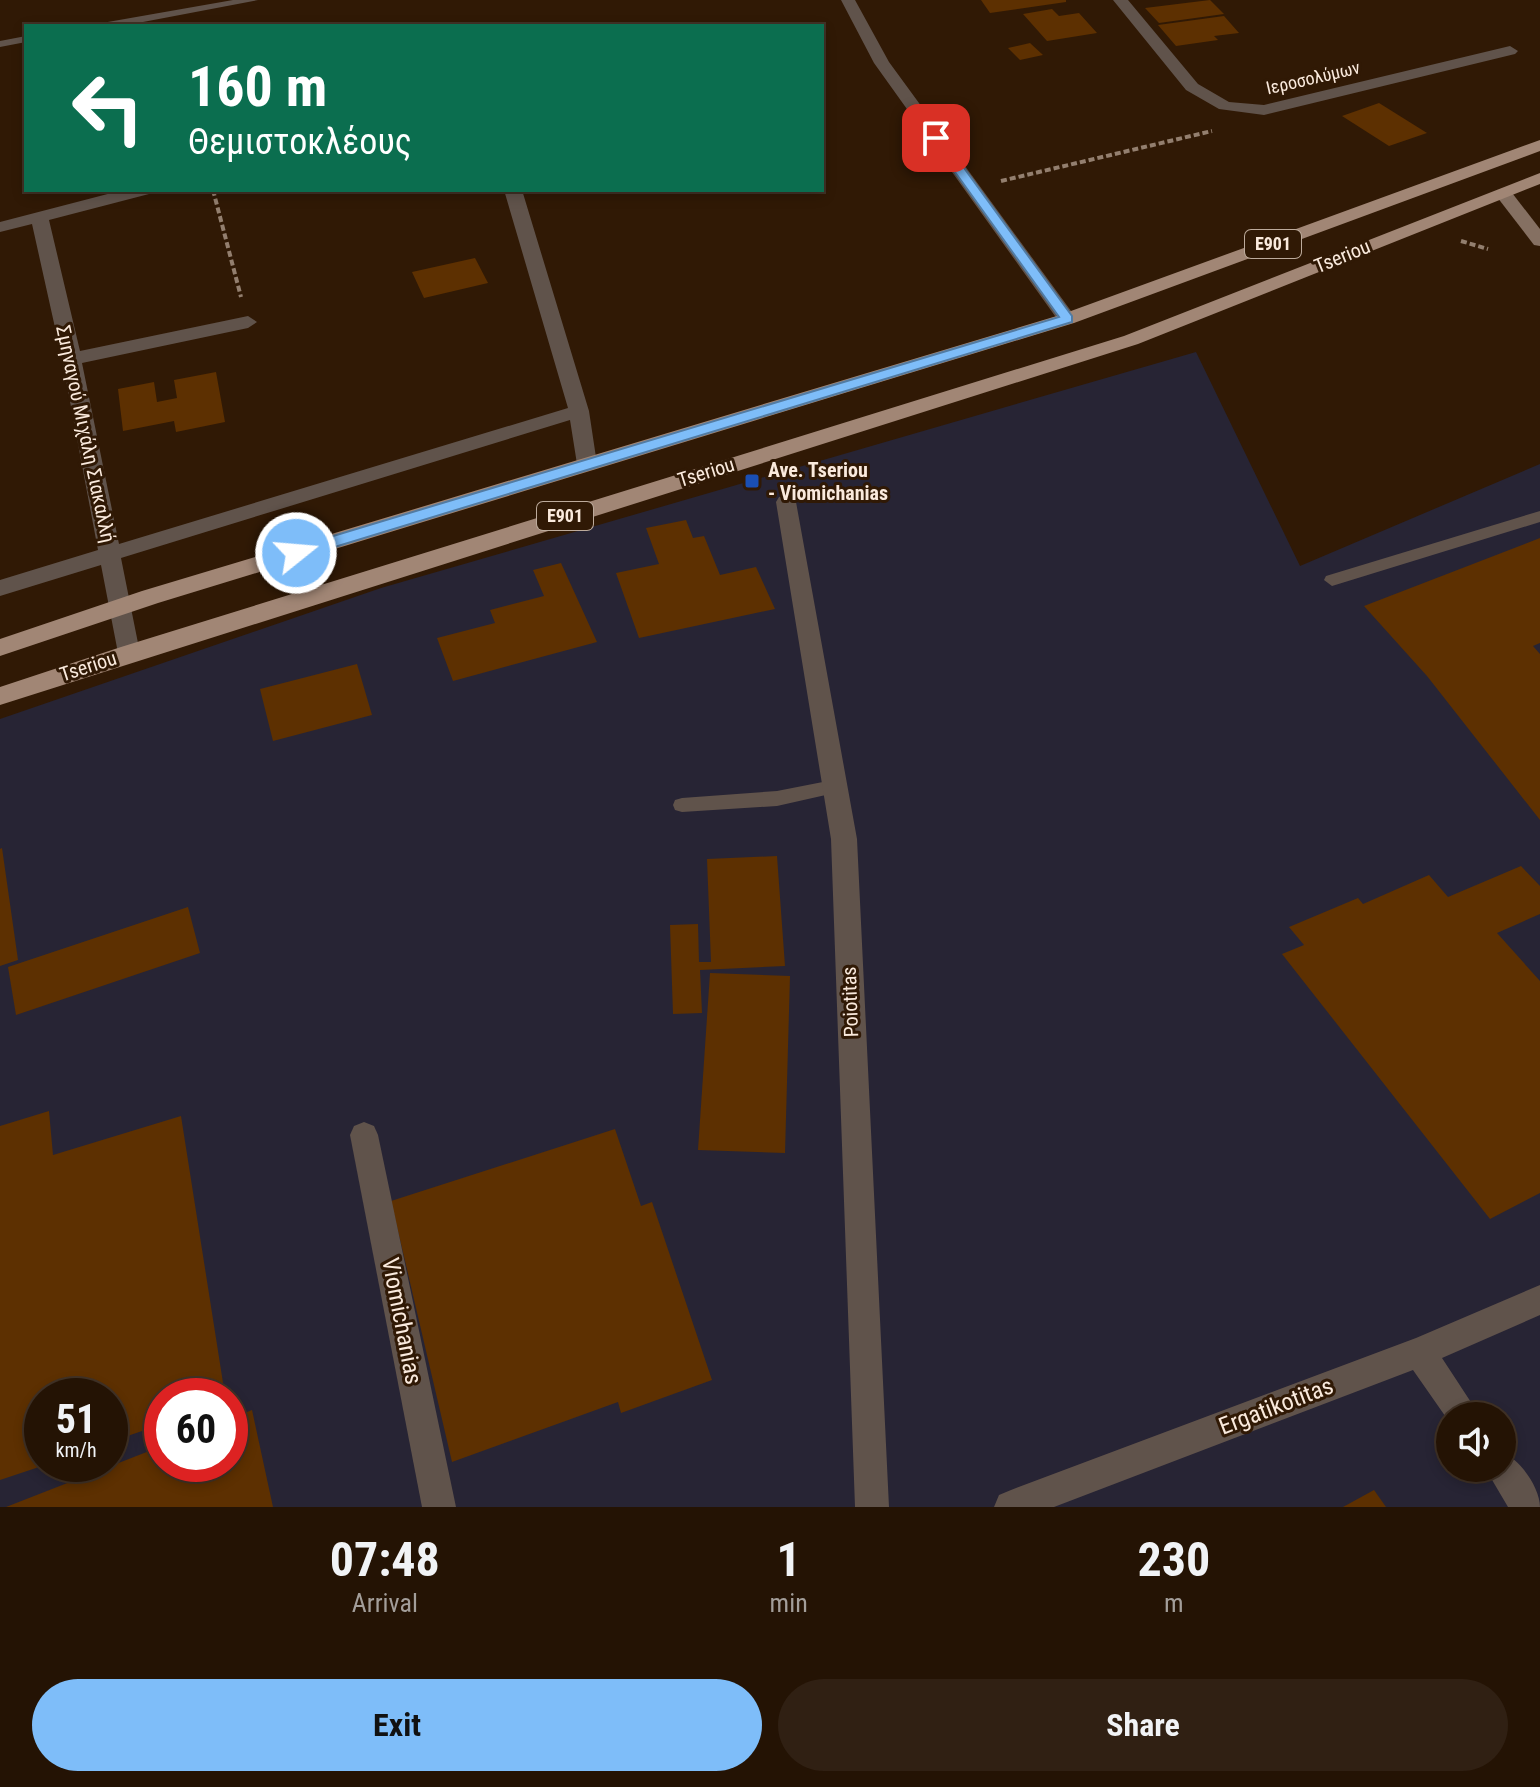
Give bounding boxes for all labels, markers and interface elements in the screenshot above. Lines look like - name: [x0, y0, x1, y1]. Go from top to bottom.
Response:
- text: 160 m: [188, 54, 327, 120]
- icon: left: [56, 56, 160, 160]
- street label: Ιεροσολύμων: [1264, 56, 1362, 99]
- pin: [902, 104, 970, 172]
- icon: arrive: [914, 116, 958, 160]
- text: Θεμιστοκλέους: [188, 121, 412, 163]
- road number: E901: [1245, 230, 1301, 258]
- street label: Tseriou: [1311, 234, 1373, 278]
- street label: Σμηναγού Μιχάλη Σιακαλλή: [51, 323, 121, 545]
- street label: Tseriou: [675, 452, 737, 492]
- place label: Ave. Tseriou - Viomichanias: [768, 458, 888, 505]
- marker: Ave. Tseriou - Viomichanias: [743, 472, 761, 490]
- road number: E901: [537, 502, 593, 530]
- position arrow: [254, 511, 338, 595]
- street label: Tseriou: [57, 646, 119, 686]
- street label: Poiotitas: [837, 966, 863, 1038]
- street label: Viomichanias: [376, 1255, 428, 1387]
- street label: Ergatikotitas: [1215, 1371, 1337, 1441]
- speed limit sign: 60: [144, 1378, 248, 1482]
- text: 51: [56, 1396, 96, 1443]
- map controls: [1436, 1402, 1516, 1482]
- button: sound: [1436, 1402, 1516, 1482]
- text: km/h: [55, 1438, 97, 1462]
- text: 07:48: [330, 1531, 440, 1588]
- text: 1: [777, 1531, 801, 1588]
- text: 230: [1137, 1531, 1210, 1588]
- text: Arrival: [352, 1588, 418, 1618]
- text: min: [770, 1588, 808, 1618]
- text: m: [1164, 1588, 1184, 1618]
- button: Exit: [32, 1679, 762, 1771]
- button: Share: [778, 1679, 1508, 1771]

